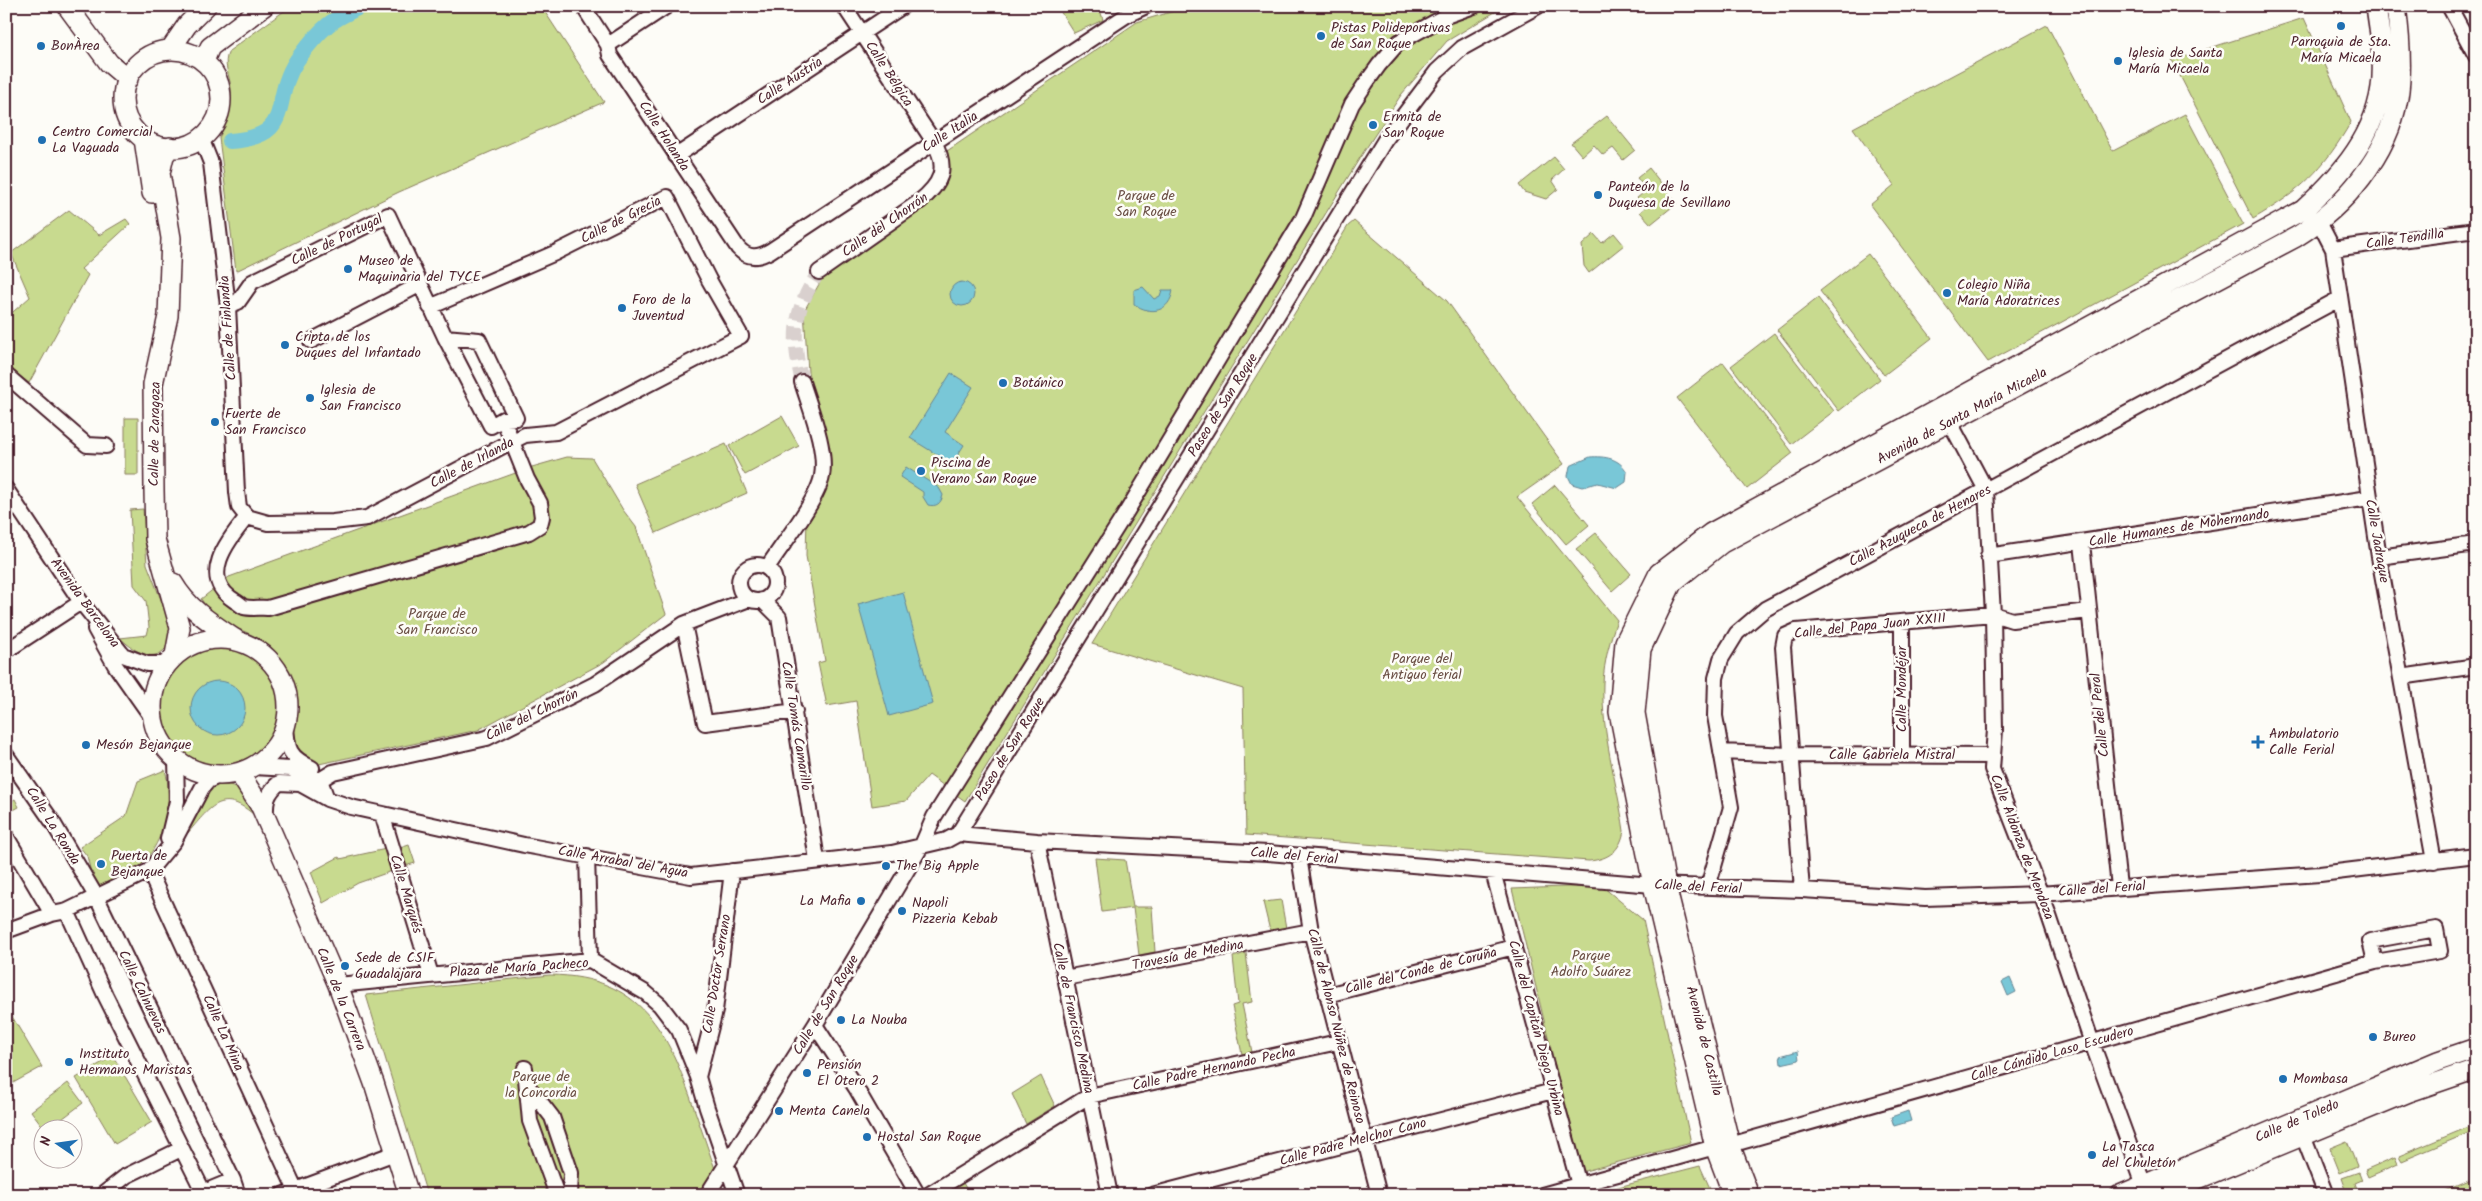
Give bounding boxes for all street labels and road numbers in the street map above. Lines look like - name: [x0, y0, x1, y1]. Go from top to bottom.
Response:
- street label: Calle Bélgica: [859, 37, 919, 111]
- street label: Calle Austria: [753, 51, 827, 111]
- street label: Calle Holanda: [633, 96, 695, 176]
- street label: Calle Italia: [917, 106, 983, 158]
- street label: Calle del Chorrón: [837, 187, 933, 263]
- street label: Calle de Grecia: [577, 190, 665, 250]
- street label: Calle de Portugal: [287, 208, 387, 272]
- street label: Calle Tendilla: [2364, 223, 2446, 255]
- street label: Calle de Finlandia: [213, 275, 243, 381]
- street label: Paseo de San Roque: [1182, 348, 1264, 461]
- street label: Avenida de Santa María Micaela: [1873, 362, 2051, 470]
- street label: Calle de Zaragoza: [143, 381, 167, 487]
- street label: Calle de Irlanda: [426, 432, 518, 494]
- street label: Calle Azuqueca de Henares: [1845, 479, 1995, 573]
- street label: Calle Jadraque: [2359, 497, 2395, 585]
- street label: Calle Humanes de Mohernando: [2087, 503, 2271, 553]
- street label: Avenida Barcelona: [45, 553, 125, 653]
- street label: Calle del Papa Juan XXIII: [1793, 607, 1947, 645]
- street label: Calle Mondéjar: [1891, 644, 1913, 732]
- street label: Calle Tomás Camarillo: [775, 660, 817, 792]
- street label: Calle del Peral: [2085, 671, 2115, 758]
- street label: Calle del Chorrón: [482, 683, 582, 747]
- street label: Paseo de San Roque: [969, 692, 1051, 805]
- street label: Calle Gabriela Mistral: [1829, 744, 1956, 766]
- street label: Calle Aldonza de Mendoza: [1984, 771, 2060, 923]
- street label: Calle La Ronda: [20, 782, 86, 870]
- street label: Calle Arrabal del Agua: [556, 840, 690, 884]
- street label: Calle del Ferial: [1249, 841, 1339, 871]
- street label: Calle Marqués: [384, 852, 428, 936]
- street label: Calle del Ferial: [1654, 874, 1743, 900]
- street label: Calle del Ferial: [2058, 875, 2147, 903]
- street label: Calle Doctor Serrano: [697, 913, 737, 1035]
- street label: Calle de Alonso Núñez de Reinoso: [1301, 926, 1371, 1126]
- street label: Travesía de Medina: [1130, 933, 1246, 977]
- street label: Calle del Capitán Diego Urbina: [1502, 938, 1570, 1118]
- street label: Calle de Francisco Medina: [1046, 940, 1100, 1096]
- street label: Calle del Conde de Coruña: [1343, 941, 1499, 1001]
- street label: Calle de la Carrera: [310, 944, 372, 1054]
- street label: Calle Calnuevas: [112, 946, 172, 1038]
- street label: Calle de San Roque: [787, 950, 865, 1059]
- street label: Plaza de María Pacheco: [449, 952, 589, 984]
- street label: Avenida de Castilla: [1680, 984, 1728, 1098]
- street label: Calle La Mina: [196, 991, 250, 1075]
- street label: Calle Cándido Laso Escudero: [1968, 1020, 2136, 1088]
- street label: Calle Padre Hernando Pecha: [1130, 1041, 1298, 1097]
- street label: Calle de Toledo: [2251, 1093, 2343, 1149]
- street label: Calle Padre Melchor Cano: [1277, 1112, 1429, 1172]

